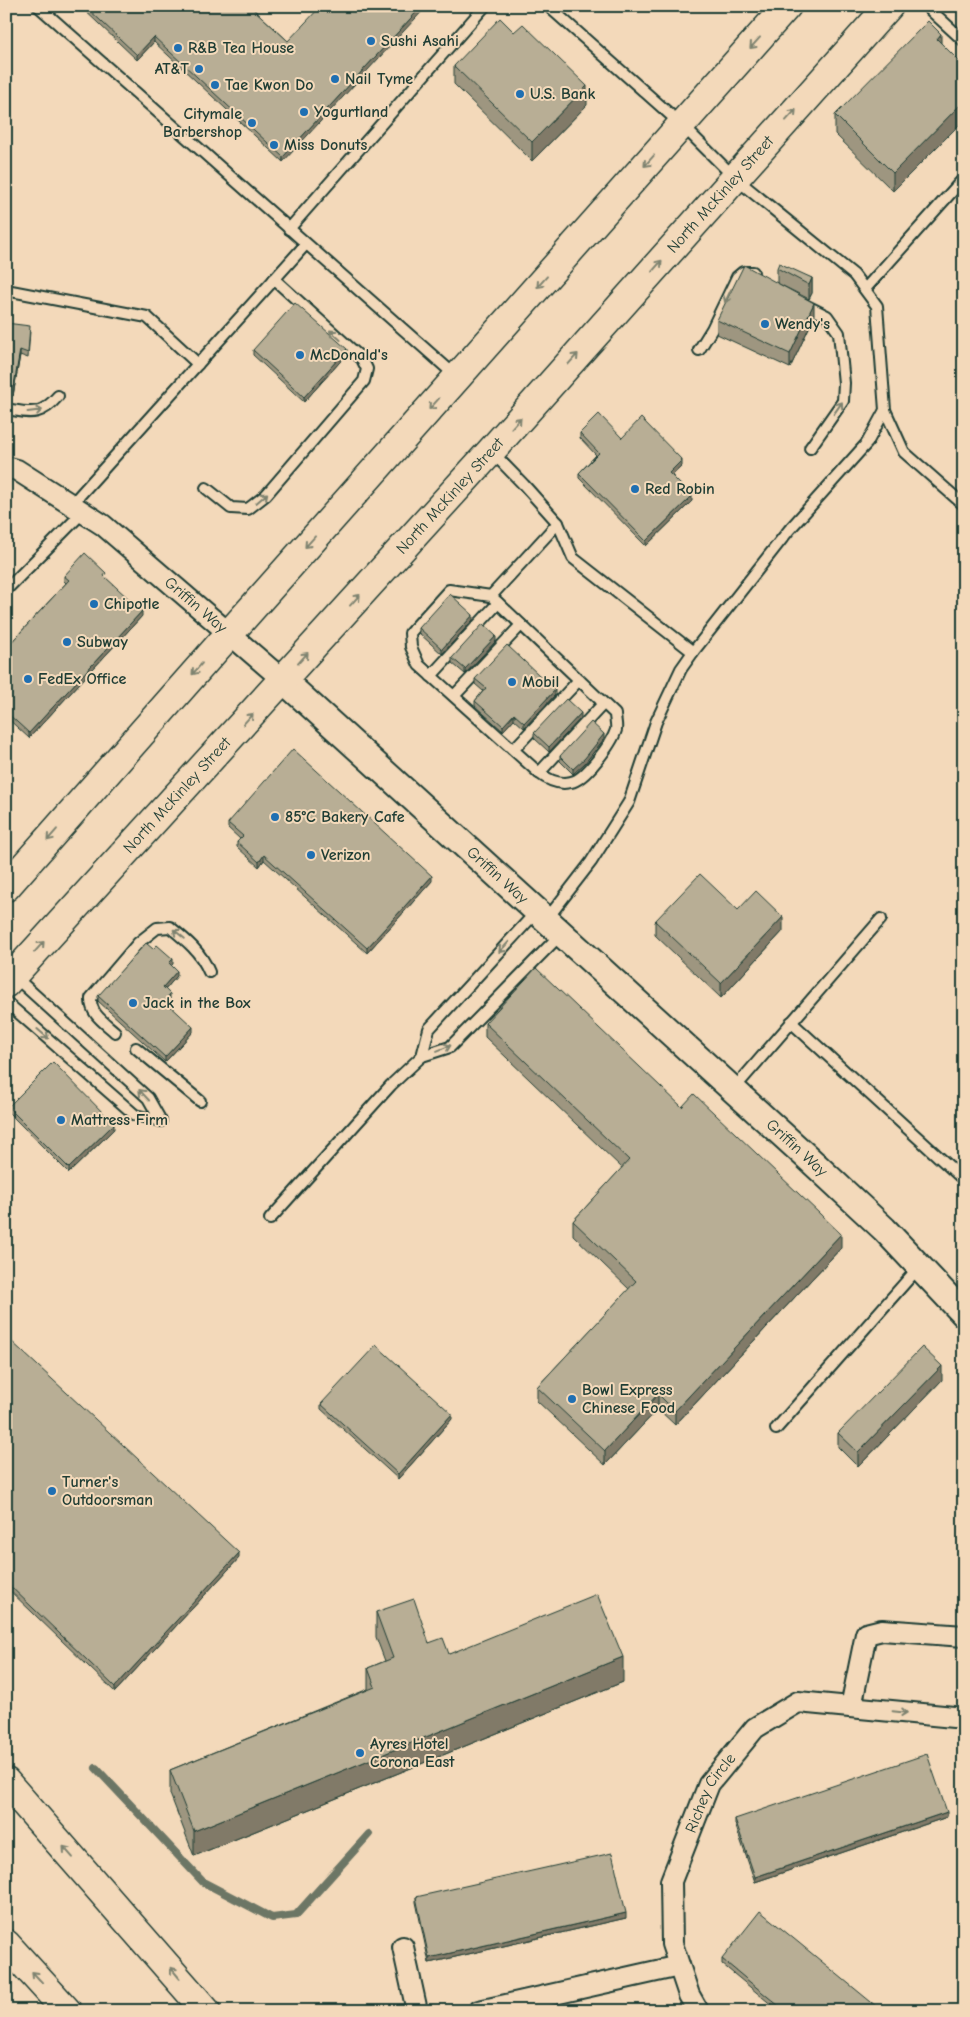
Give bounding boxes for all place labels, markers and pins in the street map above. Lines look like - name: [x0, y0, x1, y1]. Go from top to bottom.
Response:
- place label: Sushi Asahi: [381, 32, 459, 50]
- marker: Sushi Asahi: [365, 35, 377, 47]
- place label: R&B Tea House: [188, 39, 294, 57]
- marker: R&B Tea House: [172, 42, 184, 54]
- place label: AT&T: [155, 60, 190, 78]
- marker: AT&T: [193, 63, 205, 75]
- place label: Nail Tyme: [345, 70, 413, 88]
- marker: Nail Tyme: [329, 73, 341, 85]
- place label: Tae Kwon Do: [225, 76, 314, 94]
- marker: Tae Kwon Do: [209, 79, 221, 91]
- place label: U.S. Bank: [530, 85, 596, 103]
- marker: U.S. Bank: [514, 88, 526, 100]
- place label: Yogurtland: [314, 103, 388, 121]
- place label: Citymale Barbershop: [163, 105, 242, 141]
- marker: Yogurtland: [298, 106, 310, 118]
- marker: Citymale Barbershop: [246, 117, 258, 129]
- place label: Miss Donuts: [284, 136, 368, 154]
- marker: Miss Donuts: [268, 139, 280, 151]
- place label: Wendy's: [775, 315, 830, 333]
- marker: Wendy's: [759, 318, 771, 330]
- place label: McDonald's: [310, 346, 388, 364]
- marker: McDonald's: [294, 349, 306, 361]
- place label: Red Robin: [645, 480, 715, 498]
- marker: Red Robin: [629, 483, 641, 495]
- place label: Chipotle: [104, 595, 160, 613]
- marker: Chipotle: [88, 598, 100, 610]
- place label: Subway: [77, 633, 128, 651]
- marker: Subway: [61, 636, 73, 648]
- place label: FedEx Office: [38, 670, 126, 688]
- marker: FedEx Office: [22, 673, 34, 685]
- place label: Mobil: [522, 673, 559, 691]
- marker: Mobil: [506, 676, 518, 688]
- place label: 85°C Bakery Cafe: [285, 808, 405, 826]
- marker: 85°C Bakery Cafe: [269, 811, 281, 823]
- place label: Verizon: [321, 846, 370, 864]
- marker: Verizon: [305, 849, 317, 861]
- place label: Jack in the Box: [143, 994, 251, 1012]
- marker: Jack in the Box: [127, 997, 139, 1009]
- place label: Mattress Firm: [71, 1111, 168, 1129]
- marker: Mattress Firm: [55, 1114, 67, 1126]
- place label: Bowl Express Chinese Food: [582, 1381, 675, 1417]
- marker: Bowl Express Chinese Food: [566, 1393, 578, 1405]
- place label: Turner's Outdoorsman: [62, 1473, 153, 1509]
- marker: Turner's Outdoorsman: [46, 1485, 58, 1497]
- place label: Ayres Hotel Corona East: [370, 1735, 455, 1771]
- marker: Ayres Hotel Corona East: [354, 1747, 366, 1759]

